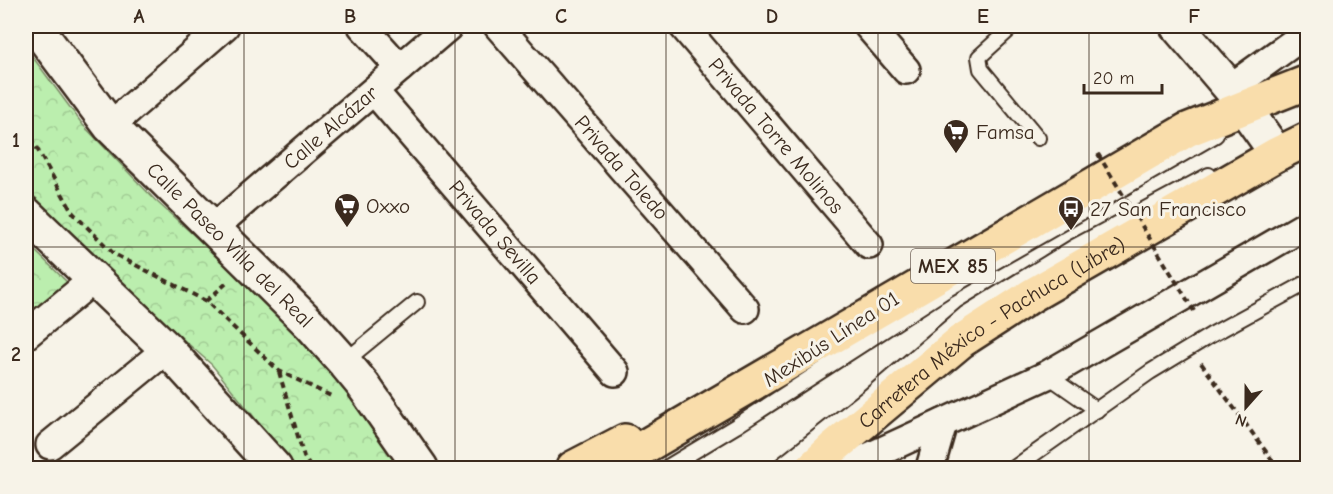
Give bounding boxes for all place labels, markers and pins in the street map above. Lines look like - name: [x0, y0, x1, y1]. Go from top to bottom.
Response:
- supermarket icon: Famsa: [941, 117, 971, 155]
- place label: Famsa: [976, 120, 1035, 144]
- supermarket icon: Oxxo: [332, 191, 362, 229]
- place label: Oxxo: [366, 194, 410, 218]
- bus stop icon: 27 San Francisco: [1056, 194, 1086, 232]
- place label: 27 San Francisco: [1090, 197, 1246, 221]

